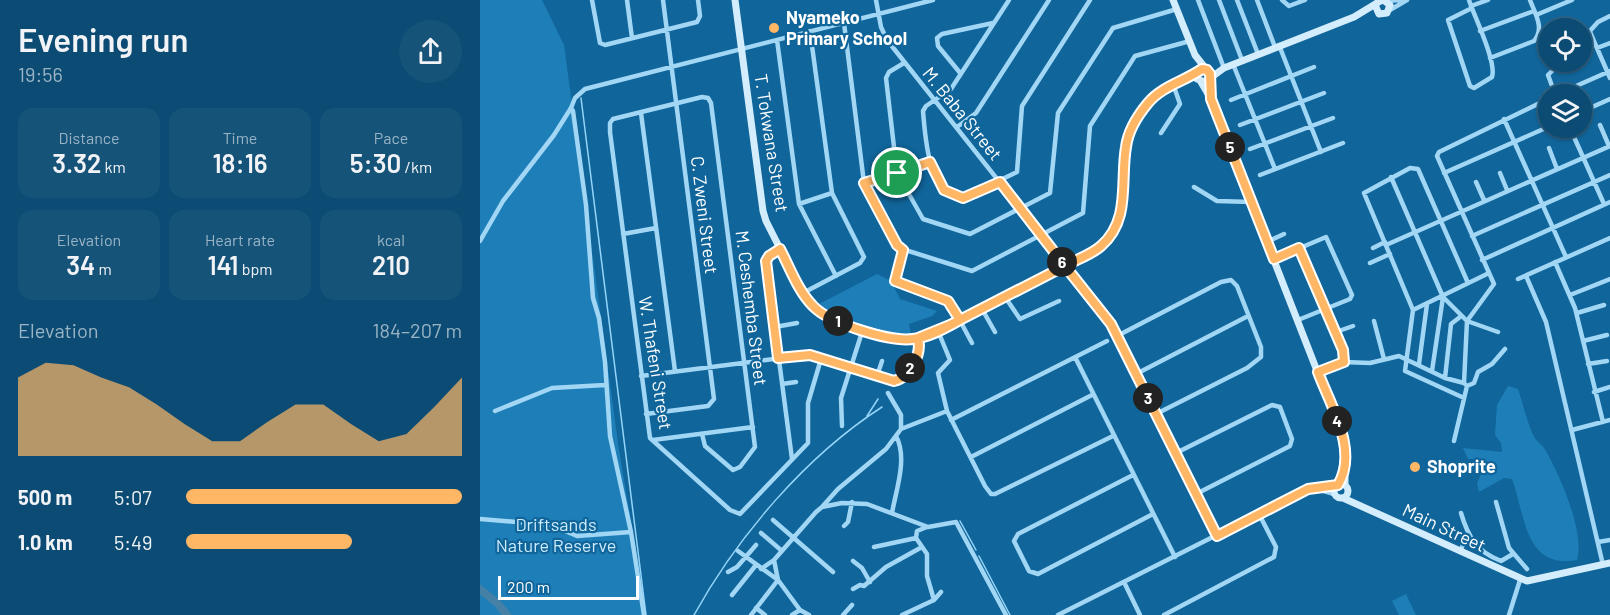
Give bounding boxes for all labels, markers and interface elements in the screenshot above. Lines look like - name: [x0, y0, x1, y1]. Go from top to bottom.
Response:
- place label: Nyameko Primary School: [786, 6, 907, 49]
- map controls: [1538, 18, 1592, 138]
- button: locate: [1538, 18, 1592, 72]
- text: Evening run: [18, 19, 188, 59]
- button: share: [399, 20, 462, 83]
- marker: Nyameko Primary School: [767, 21, 781, 35]
- text: 19:56: [18, 62, 63, 86]
- street label: M. Baba Street: [918, 62, 1007, 164]
- street label: T. Tokwana Street: [750, 72, 794, 214]
- button: layers: [1538, 84, 1592, 138]
- text: Distance: [59, 128, 119, 147]
- text: Time: [223, 128, 257, 147]
- text: Pace: [374, 128, 408, 147]
- pin: 5: [1215, 132, 1245, 162]
- text: 5: [1226, 137, 1234, 156]
- text: 3.32: [52, 147, 101, 178]
- text: 18:16: [212, 147, 268, 178]
- text: 5:30: [350, 147, 401, 178]
- pin: [871, 147, 922, 198]
- street label: C. Zweni Street: [687, 155, 723, 275]
- icon: arrive: [880, 156, 913, 189]
- text: km: [101, 157, 126, 176]
- text: /km: [401, 157, 432, 176]
- street label: M. Ceshemba Street: [732, 229, 772, 387]
- text: Elevation: [57, 230, 121, 249]
- text: Heart rate: [205, 230, 275, 249]
- text: kcal: [377, 230, 405, 249]
- pin: 6: [1047, 247, 1077, 277]
- text: 34: [66, 249, 95, 280]
- text: 141: [207, 249, 239, 280]
- text: 210: [372, 249, 410, 280]
- text: 6: [1058, 252, 1066, 271]
- text: m: [95, 259, 112, 278]
- text: bpm: [239, 259, 273, 278]
- street label: W. Thafeni Street: [635, 295, 677, 431]
- pin: 1: [823, 306, 853, 336]
- text: 1: [835, 311, 841, 330]
- text: Elevation: [18, 318, 99, 342]
- text: 184–207 m: [373, 318, 462, 342]
- pin: 2: [895, 353, 925, 383]
- text: 2: [906, 358, 914, 377]
- pin: 3: [1133, 383, 1163, 413]
- text: 3: [1144, 388, 1152, 407]
- pin: 4: [1322, 406, 1352, 436]
- text: 4: [1332, 411, 1342, 430]
- place label: Shoprite: [1427, 455, 1496, 477]
- marker: Shoprite: [1408, 460, 1422, 474]
- text: 500 m: [18, 485, 72, 509]
- text: 5:07: [114, 485, 152, 509]
- street label: Main Street: [1399, 498, 1489, 556]
- park label: Driftsands Nature Reserve: [496, 513, 616, 556]
- text: 1.0 km: [18, 530, 73, 554]
- text: 5:49: [114, 530, 153, 554]
- scale bar: [498, 573, 639, 600]
- text: 200 m: [507, 577, 550, 596]

